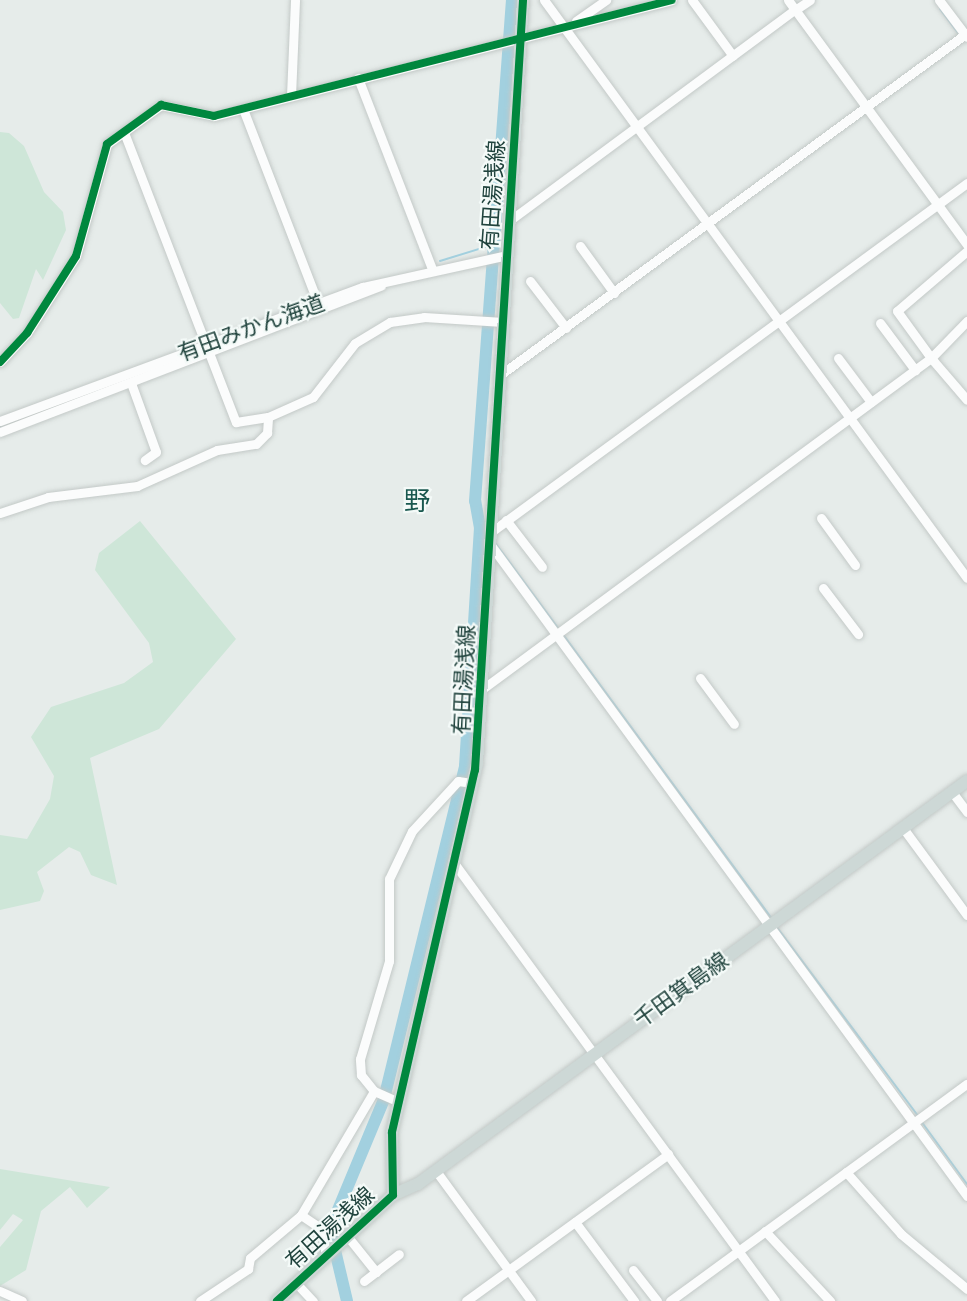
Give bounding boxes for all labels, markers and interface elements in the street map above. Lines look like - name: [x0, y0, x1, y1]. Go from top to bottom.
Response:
- street label: 有田湯浅線: [476, 139, 510, 251]
- street label: 有田みかん海道: [174, 289, 328, 367]
- district label: 野: [404, 486, 430, 518]
- street label: 有田湯浅線: [448, 624, 480, 736]
- street label: 千田箕島線: [629, 947, 733, 1033]
- street label: 有田湯浅線: [280, 1181, 380, 1275]

